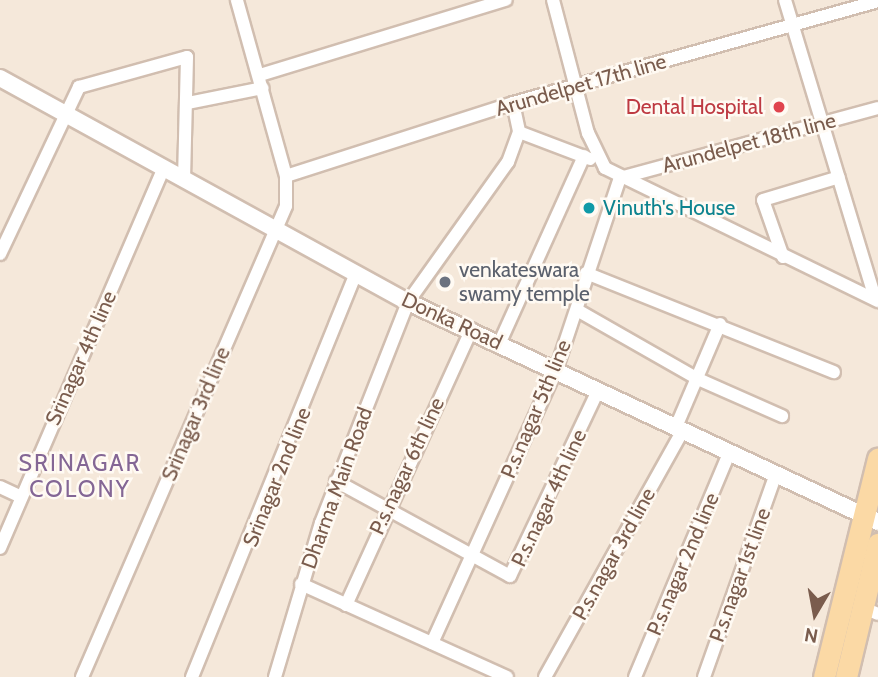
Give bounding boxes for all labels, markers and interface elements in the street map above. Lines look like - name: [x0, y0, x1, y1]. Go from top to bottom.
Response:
- street label: Arundelpet 17th line: [493, 49, 669, 121]
- place label: Dental Hospital: [626, 94, 763, 120]
- marker: Dental Hospital: [769, 97, 789, 117]
- street label: Arundelpet 18th line: [659, 108, 839, 178]
- place label: Vinuth's House: [603, 195, 735, 221]
- marker: Vinuth's House: [581, 200, 597, 216]
- place label: venkateswara swamy temple: [459, 257, 590, 307]
- marker: venkateswara swamy temple: [437, 274, 453, 290]
- street label: Srinagar 4th line: [40, 287, 122, 429]
- street label: Donka Road: [398, 287, 506, 355]
- street label: P.s.nagar 5th line: [496, 336, 576, 482]
- street label: Srinagar 3rd line: [156, 343, 236, 485]
- street label: P.s.nagar 6th line: [364, 393, 450, 539]
- street label: Srinagar 2nd line: [238, 404, 316, 550]
- street label: Dharma Main Road: [296, 404, 378, 572]
- street label: P.s.nagar 4th line: [506, 425, 592, 571]
- district label: SRINAGAR COLONY: [20, 449, 140, 503]
- street label: P.s.nagar 3rd line: [567, 483, 661, 625]
- street label: P.s.nagar 2nd line: [642, 489, 724, 639]
- street label: P.s.nagar 1st line: [704, 505, 776, 645]
- north arrow: [780, 579, 850, 649]
- text: N: [803, 623, 820, 648]

